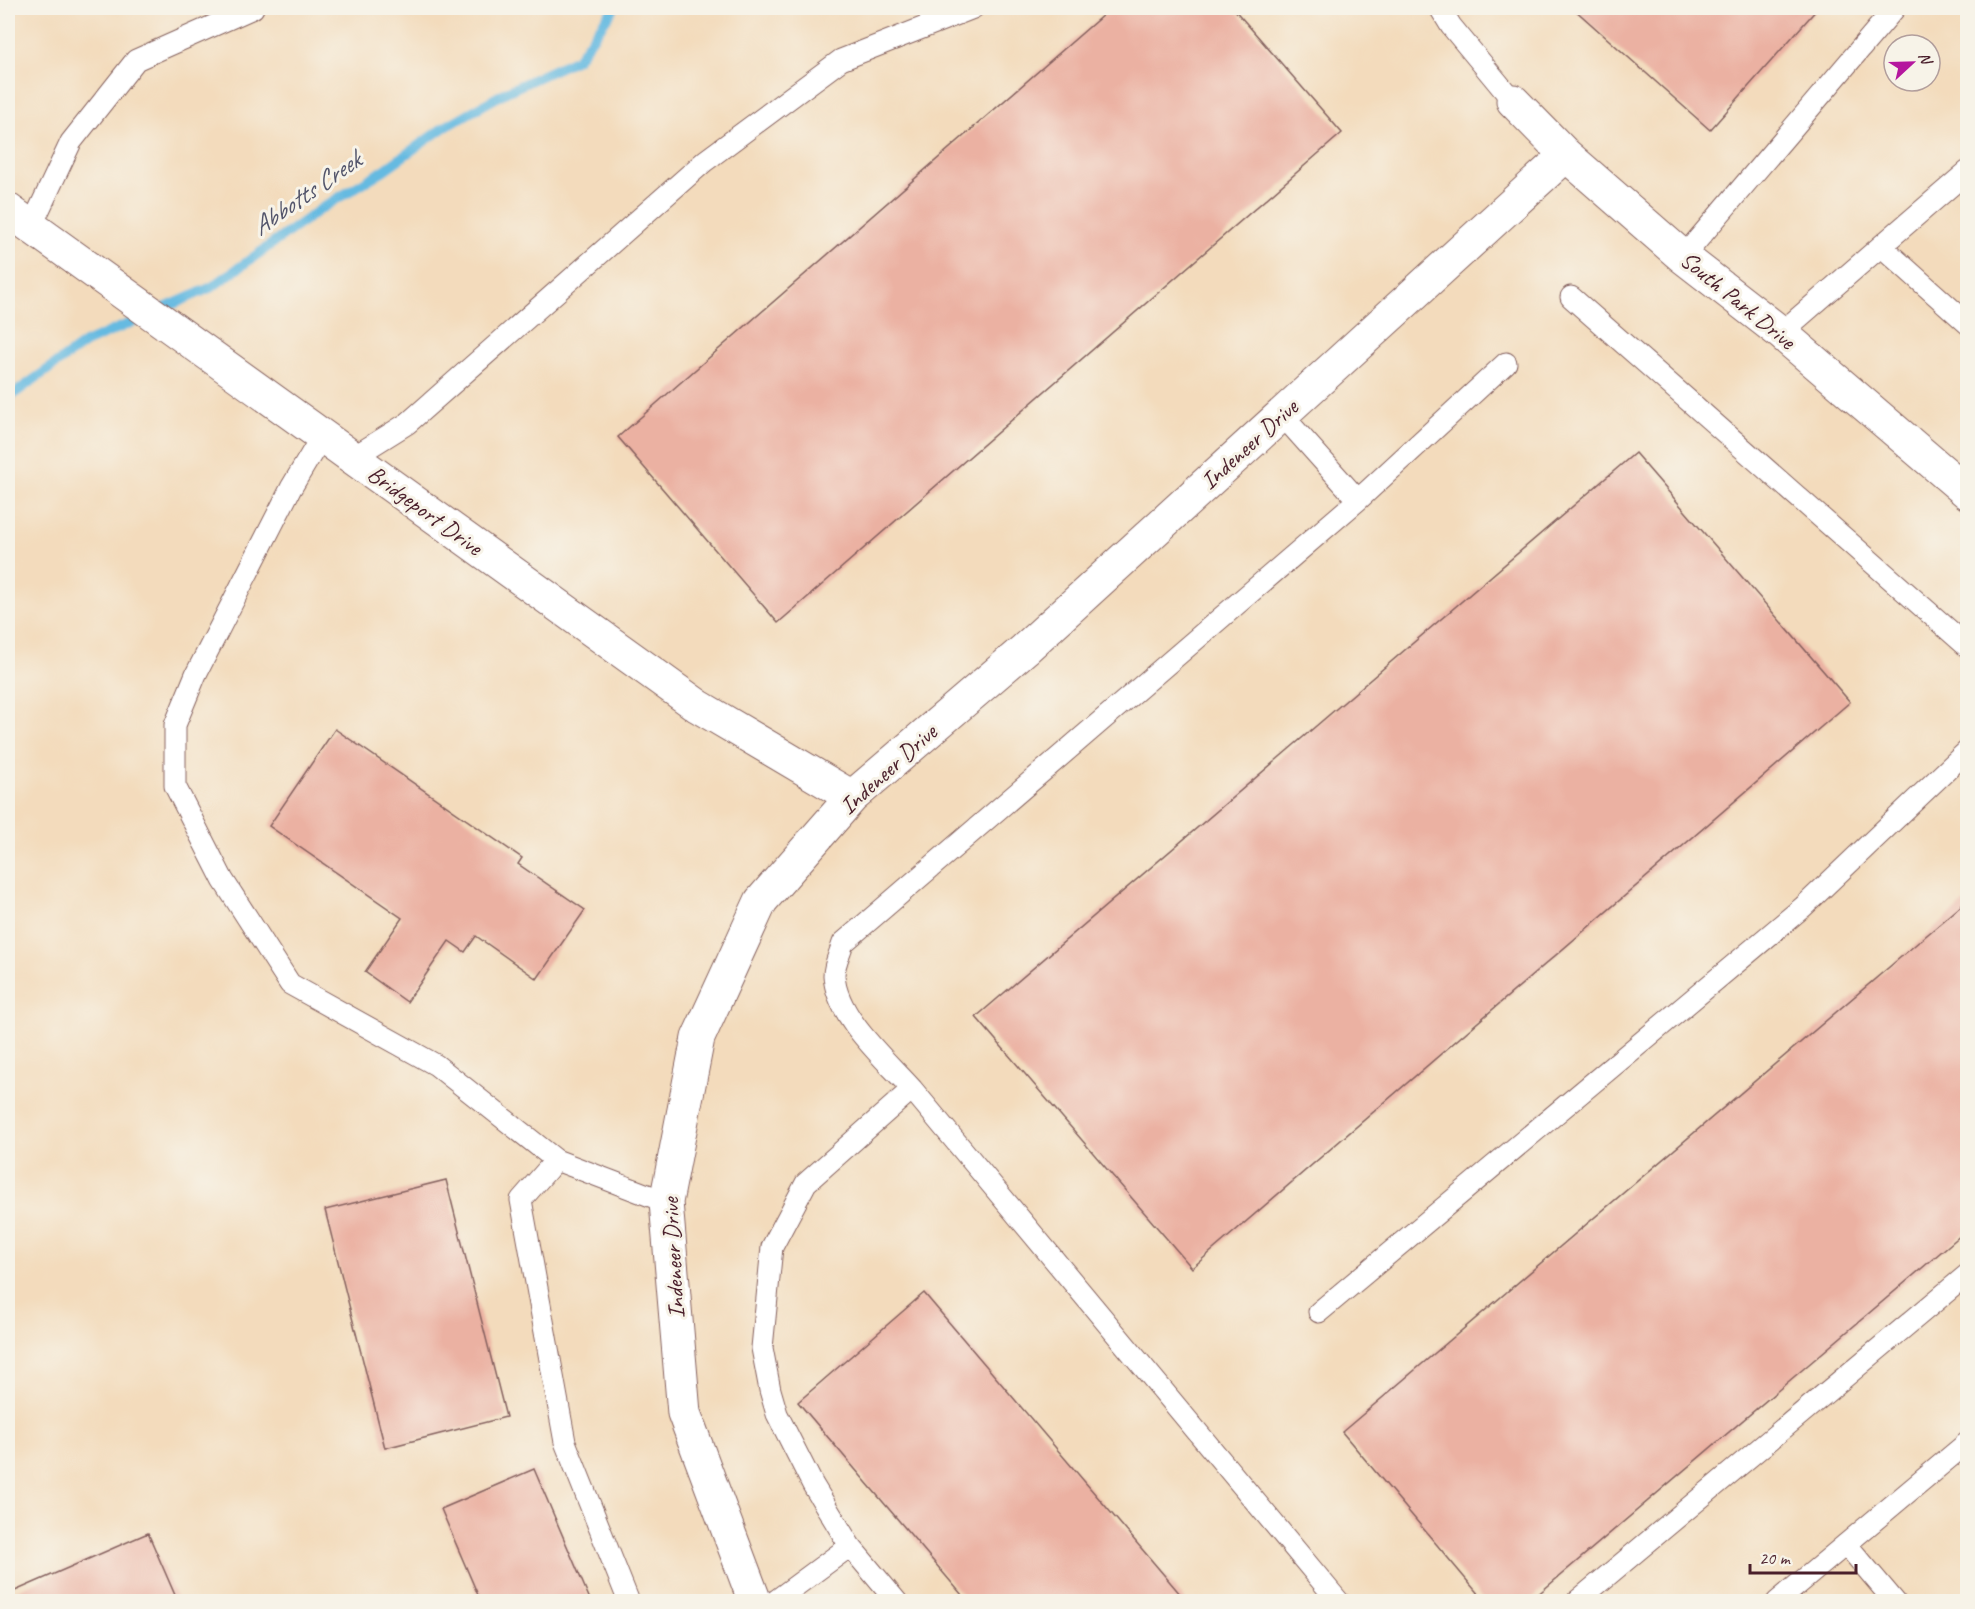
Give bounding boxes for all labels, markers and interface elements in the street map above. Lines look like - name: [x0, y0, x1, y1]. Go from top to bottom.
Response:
- north arrow: [1882, 33, 1942, 93]
- text: N: [1914, 49, 1937, 69]
- water label: Abbotts Creek: [246, 141, 371, 243]
- street label: South Park Drive: [1674, 244, 1803, 357]
- street label: Indeneer Drive: [1194, 391, 1306, 496]
- street label: Bridgeport Drive: [362, 458, 490, 563]
- street label: Indeneer Drive: [833, 716, 945, 821]
- street label: Indeneer Drive: [655, 1195, 691, 1319]
- scale bar: [1750, 1537, 1856, 1575]
- text: 20 m: [1759, 1547, 1792, 1569]

